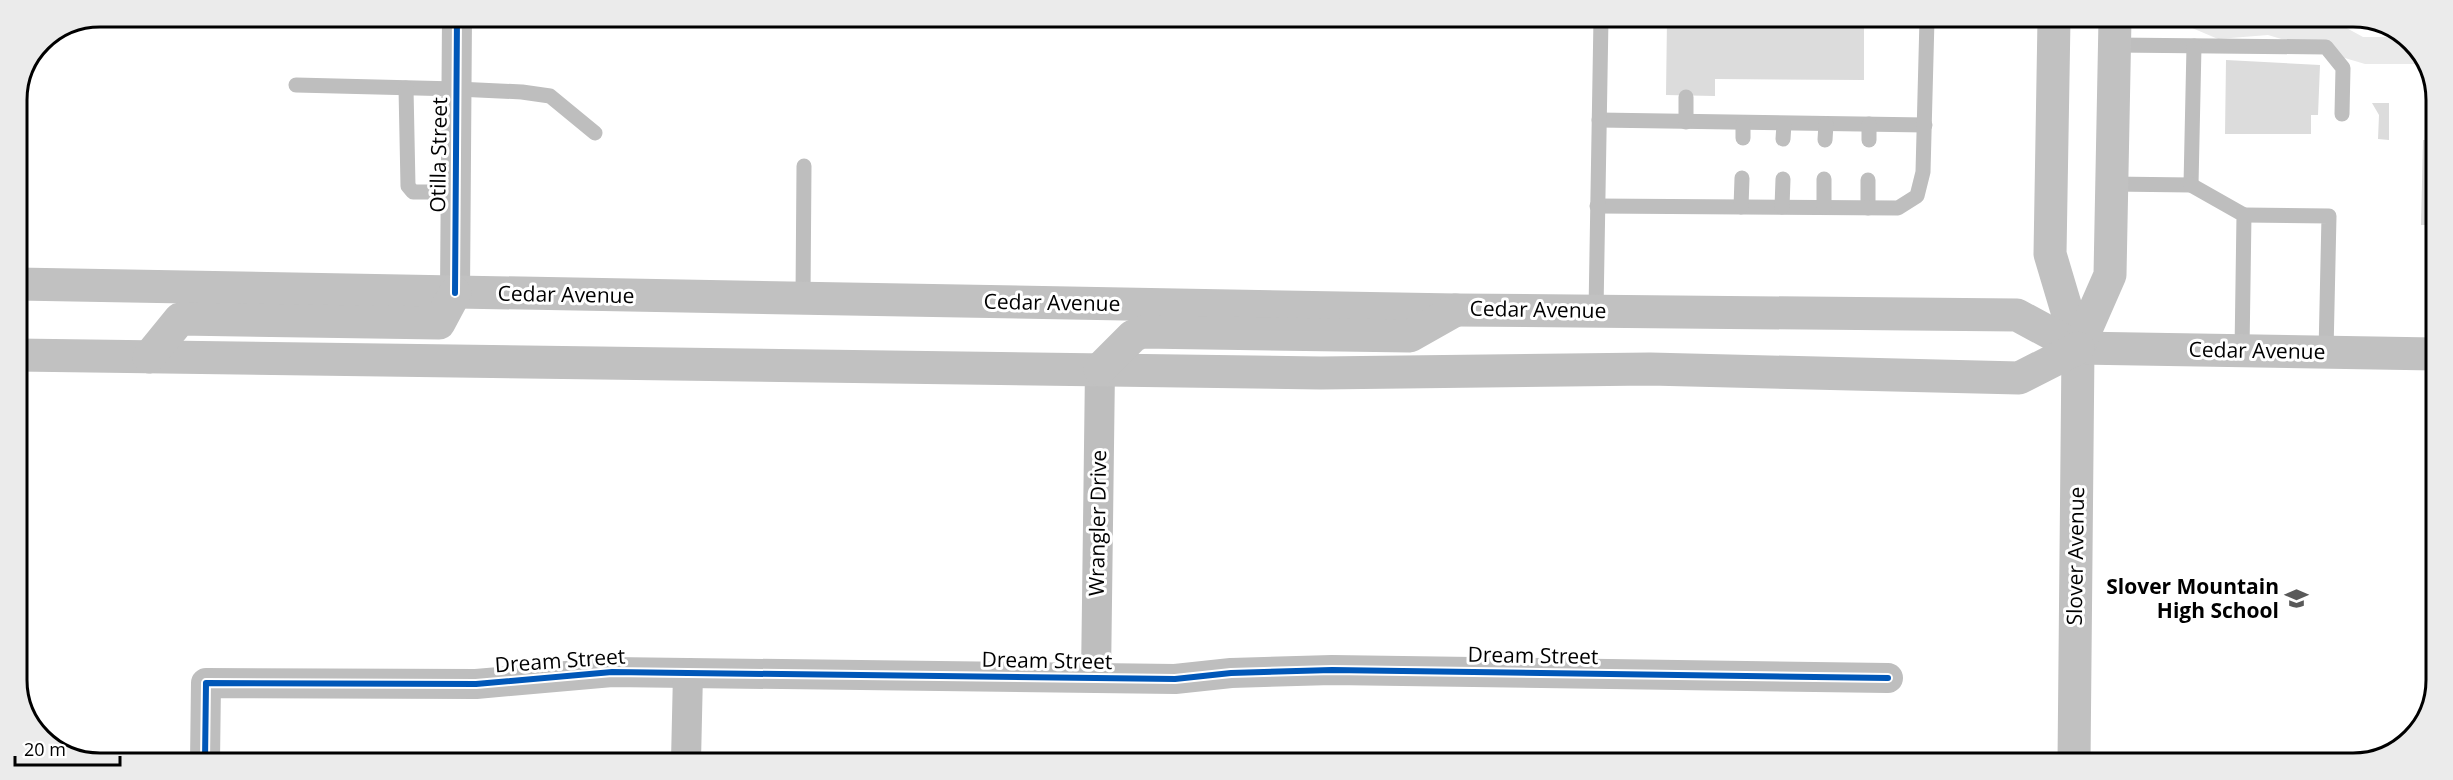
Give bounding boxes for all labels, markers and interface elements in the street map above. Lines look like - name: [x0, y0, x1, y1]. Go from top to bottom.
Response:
- street label: Otilla Street: [423, 97, 453, 213]
- street label: Cedar Avenue: [497, 279, 635, 309]
- street label: Cedar Avenue: [983, 287, 1121, 317]
- street label: Cedar Avenue: [1469, 294, 1607, 324]
- street label: Cedar Avenue: [2188, 335, 2326, 365]
- street label: Wrangler Drive: [1082, 450, 1112, 596]
- street label: Slover Avenue: [2060, 486, 2090, 626]
- place label: Slover Mountain High School: [2106, 572, 2279, 624]
- school or university icon: Slover Mountain High School: [2284, 586, 2310, 612]
- street label: Dream Street: [1467, 640, 1599, 670]
- street label: Dream Street: [494, 641, 626, 679]
- street label: Dream Street: [981, 645, 1113, 675]
- scale bar: [15, 729, 120, 767]
- text: 20 m: [24, 737, 66, 761]

